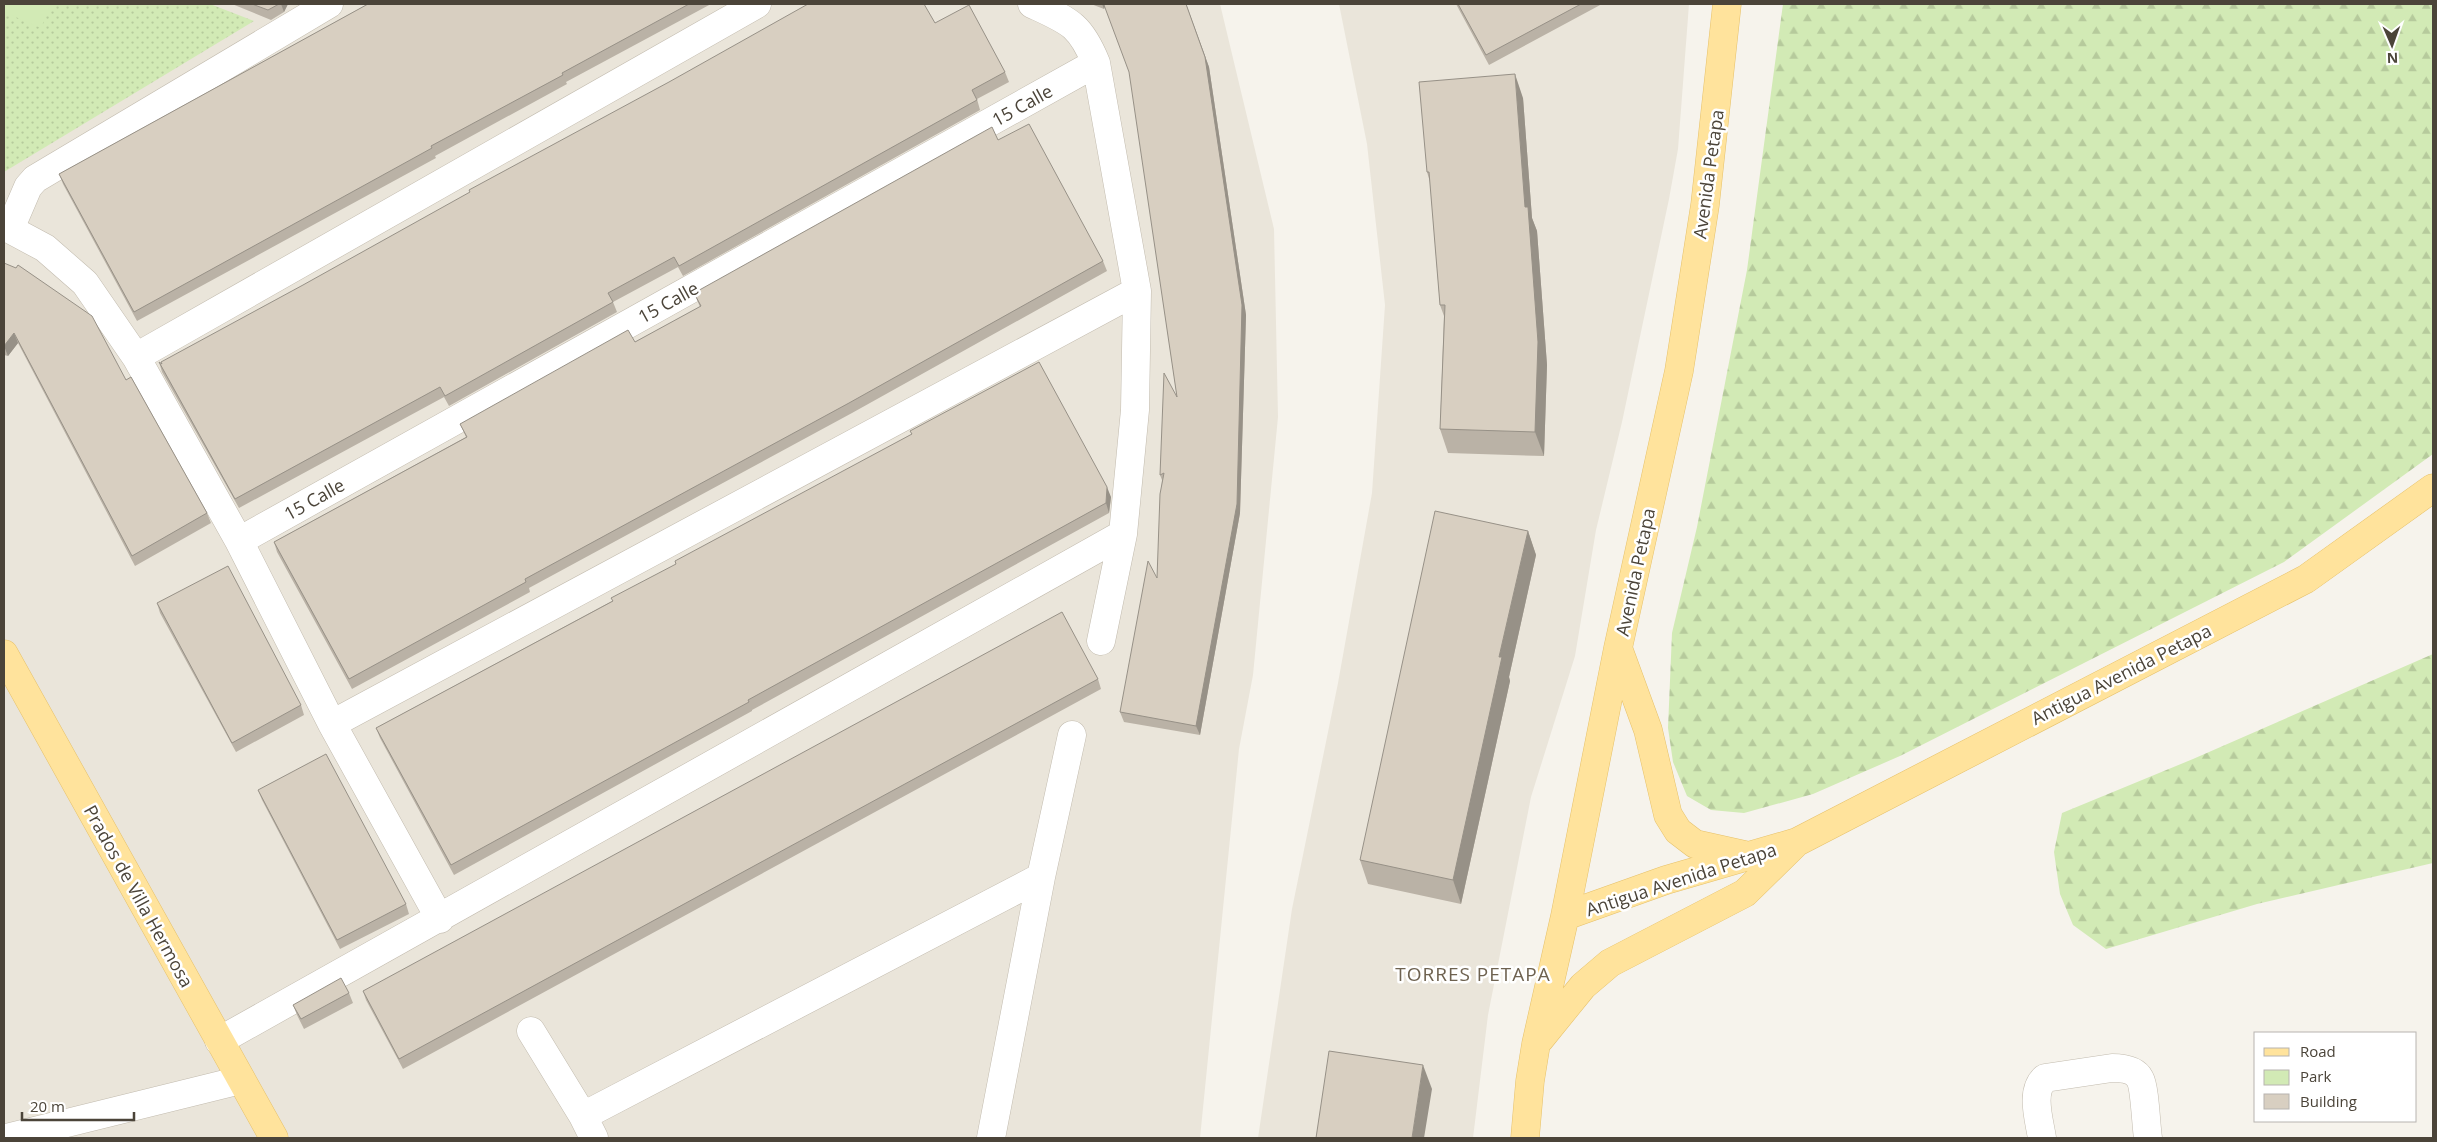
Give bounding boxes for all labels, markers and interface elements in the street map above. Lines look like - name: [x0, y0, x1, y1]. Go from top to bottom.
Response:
- north arrow: [2367, 20, 2417, 70]
- text: N: [2386, 49, 2398, 68]
- street label: 15 Calle: [987, 79, 1057, 131]
- street label: Avenida Petapa: [1687, 108, 1729, 240]
- street label: 15 Calle: [633, 276, 703, 328]
- street label: 15 Calle: [279, 473, 349, 525]
- street label: Avenida Petapa: [1610, 506, 1660, 638]
- street label: Antigua Avenida Petapa: [2027, 618, 2215, 730]
- street label: Prados de Villa Hermosa: [79, 801, 199, 991]
- street label: Antigua Avenida Petapa: [1583, 837, 1779, 921]
- district label: TORRES PETAPA: [1395, 961, 1551, 987]
- legend: [2254, 1032, 2417, 1122]
- text: Road: [2300, 1041, 2336, 1061]
- text: Park: [2300, 1066, 2331, 1086]
- scale bar: [22, 1090, 135, 1122]
- text: Building: [2300, 1091, 2357, 1111]
- text: 20 m: [30, 1096, 65, 1116]

